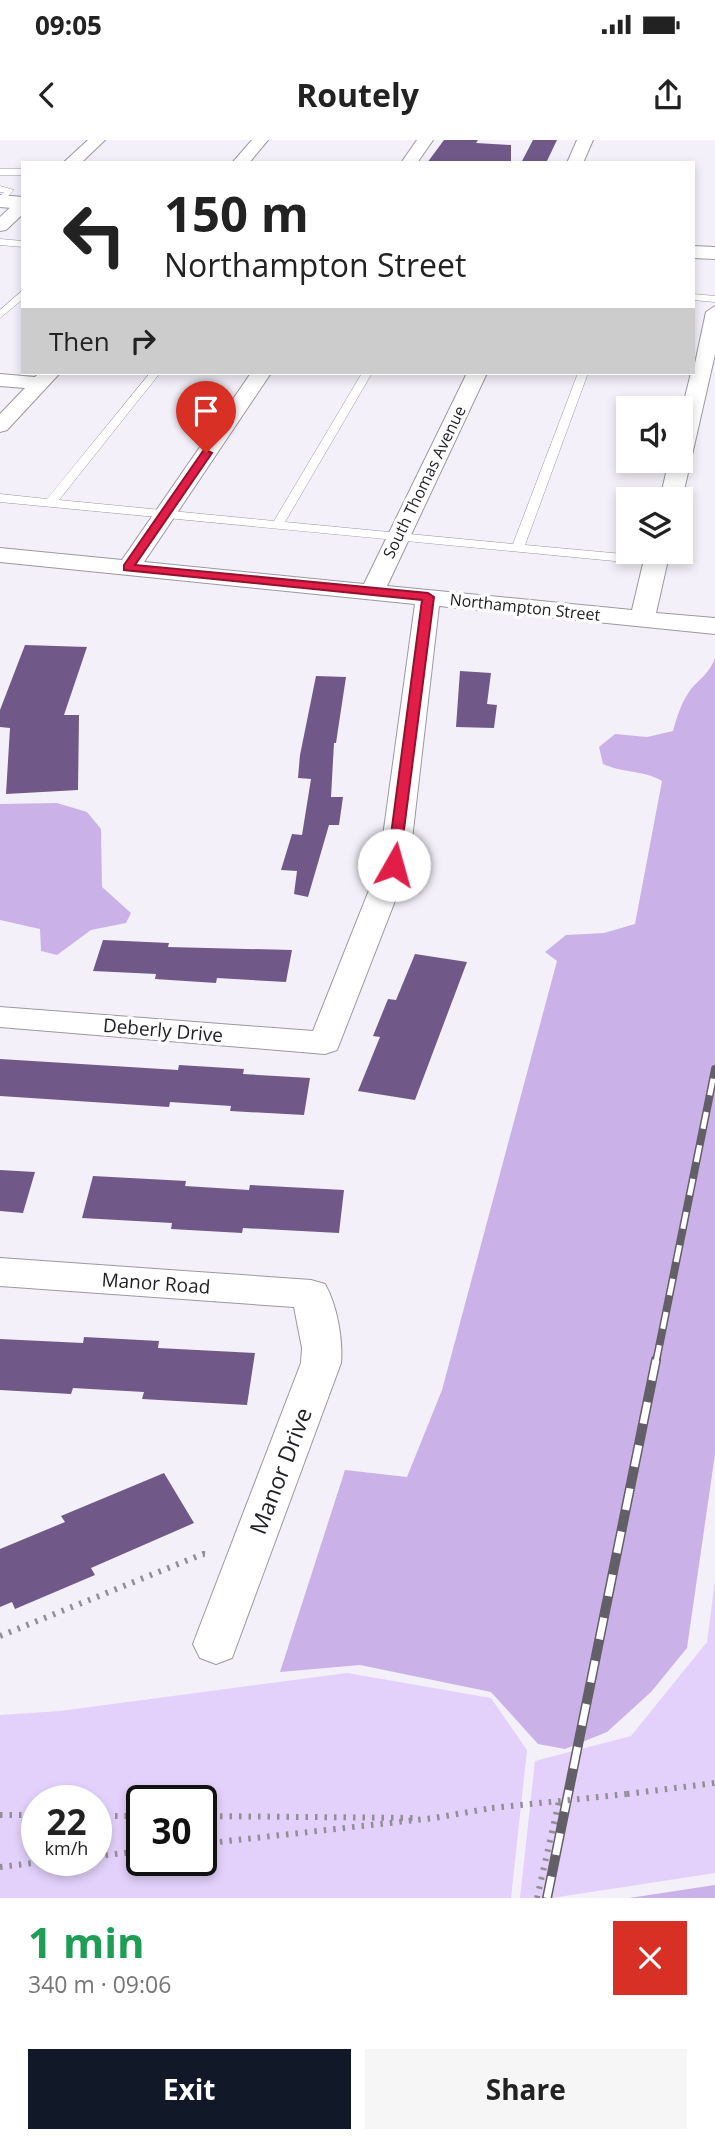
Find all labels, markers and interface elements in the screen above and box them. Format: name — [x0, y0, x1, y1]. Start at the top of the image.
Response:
text: 09:05 — [35, 7, 102, 43]
text: Routely — [296, 73, 419, 116]
icon: back — [28, 76, 66, 114]
icon: share — [649, 76, 687, 114]
text: 150 m — [164, 180, 309, 246]
icon: left — [49, 189, 140, 280]
text: Northampton Street — [164, 243, 466, 286]
icon: right — [124, 322, 162, 360]
text: Then — [49, 323, 110, 359]
pin — [176, 381, 236, 453]
icon: arrive — [187, 392, 225, 430]
map controls — [616, 396, 693, 564]
button: sound — [616, 396, 693, 473]
street label: South Thomas Avenue — [377, 402, 471, 562]
button: layers — [616, 487, 693, 564]
street label: Northampton Street — [449, 588, 602, 626]
position arrow — [357, 828, 431, 902]
street label: Deberly Drive — [102, 1012, 224, 1048]
street label: Manor Road — [101, 1266, 211, 1300]
street label: Manor Drive — [241, 1403, 319, 1539]
speed limit sign: 30 — [126, 1785, 217, 1876]
text: 22 — [46, 1798, 87, 1845]
text: km/h — [45, 1836, 88, 1860]
text: 1 min — [28, 1913, 145, 1970]
button: close — [613, 1921, 687, 1995]
text: 340 m · 09:06 — [28, 1968, 171, 2000]
button: Exit — [28, 2049, 351, 2129]
button: Share — [365, 2049, 687, 2129]

